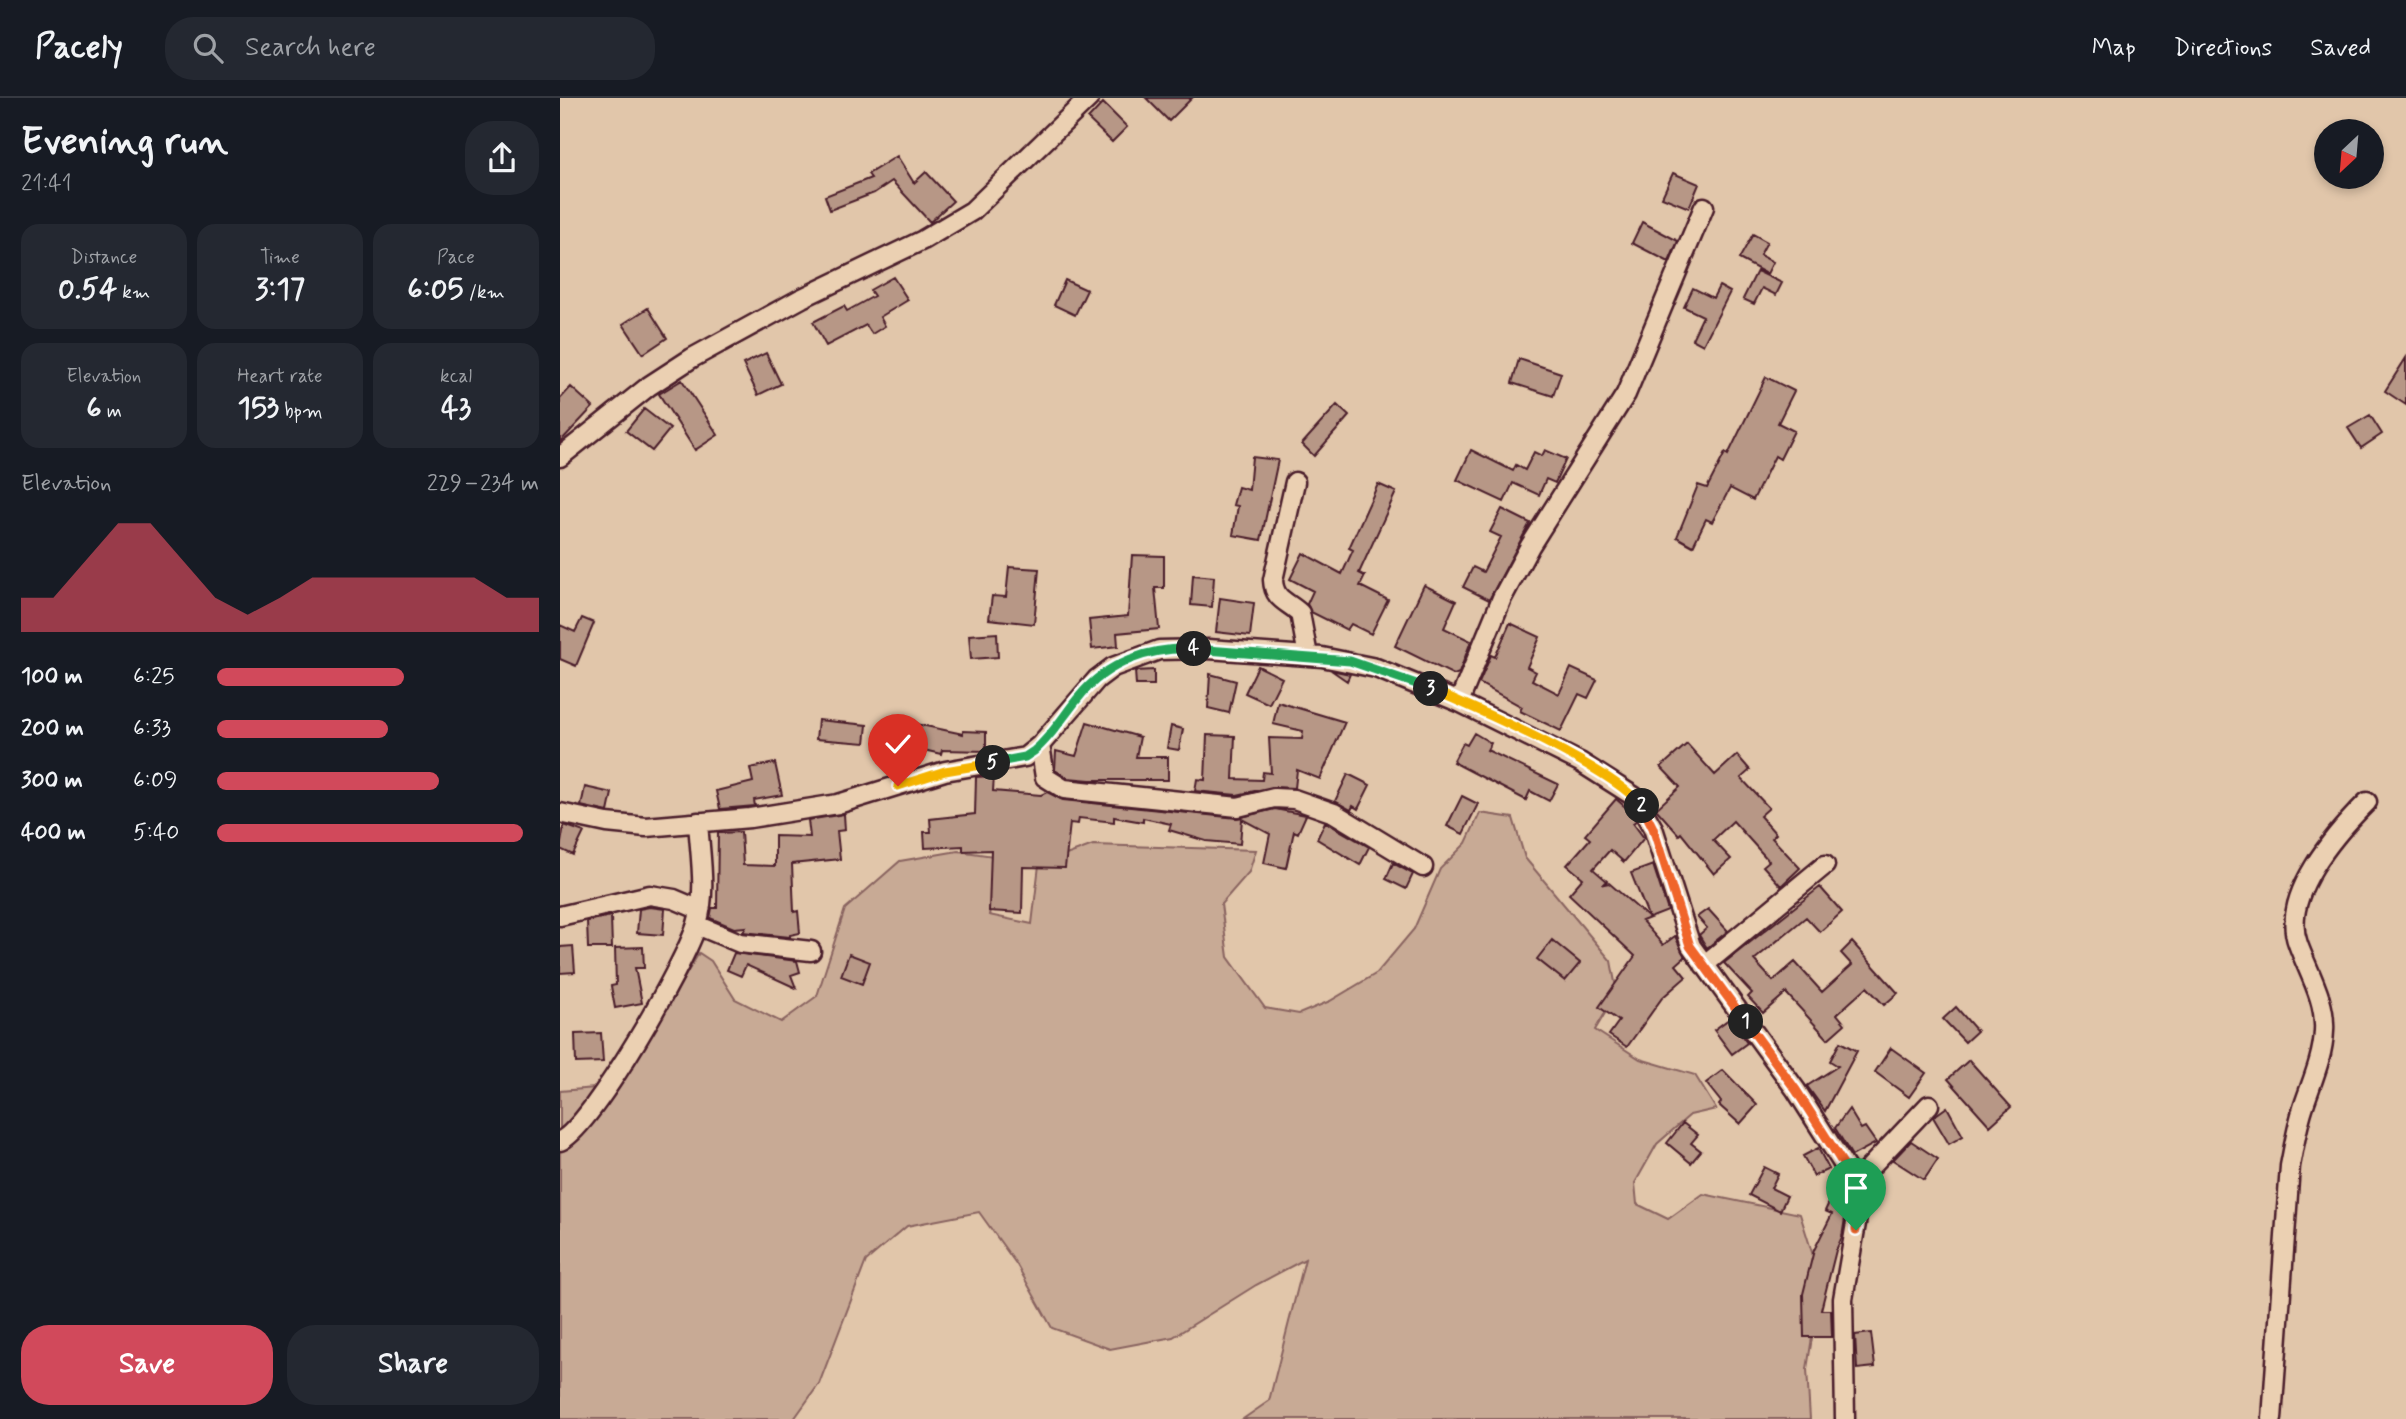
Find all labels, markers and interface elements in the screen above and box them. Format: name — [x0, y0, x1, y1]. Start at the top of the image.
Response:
search box — [165, 17, 655, 80]
text: Pacely — [35, 26, 123, 70]
icon: search — [189, 29, 227, 67]
text: Search here — [245, 31, 376, 65]
text: Map — [2092, 33, 2136, 64]
text: Directions — [2174, 33, 2272, 64]
text: Saved — [2310, 33, 2371, 64]
text: Evening run — [21, 118, 228, 167]
north arrow — [2314, 119, 2384, 189]
map controls — [2314, 119, 2384, 189]
button: share — [465, 121, 539, 195]
text: 21:41 — [21, 169, 72, 199]
text: Distance — [71, 245, 137, 270]
text: Time — [260, 245, 300, 270]
text: Pace — [437, 245, 475, 270]
text: 0.54 — [58, 270, 117, 309]
text: 3:17 — [255, 270, 305, 309]
text: 6:05 — [407, 270, 464, 309]
text: km — [117, 280, 150, 305]
text: /km — [464, 280, 505, 305]
text: Elevation — [67, 364, 141, 389]
text: Heart rate — [237, 364, 323, 389]
text: kcal — [440, 364, 472, 389]
text: 6 — [86, 389, 102, 428]
text: 153 — [237, 389, 279, 428]
text: 43 — [441, 389, 471, 428]
text: m — [102, 399, 122, 424]
text: bpm — [279, 399, 323, 424]
text: Elevation — [21, 469, 112, 499]
text: 229–234 m — [427, 469, 539, 499]
pin: 4 — [1176, 632, 1212, 666]
text: 4 — [1188, 636, 1199, 661]
text: 100 m — [21, 662, 83, 692]
text: 6:25 — [133, 662, 174, 692]
pin: 3 — [1414, 672, 1448, 706]
text: 3 — [1426, 676, 1435, 701]
text: 200 m — [21, 714, 84, 744]
text: 6:33 — [133, 714, 171, 744]
pin — [868, 714, 928, 786]
icon: check — [879, 725, 917, 763]
pin: 5 — [976, 746, 1010, 780]
text: 5 — [987, 750, 998, 775]
text: 300 m — [21, 766, 83, 796]
text: 6:09 — [133, 766, 177, 796]
pin: 2 — [1624, 788, 1660, 824]
text: 2 — [1637, 793, 1646, 818]
text: 400 m — [21, 818, 86, 848]
text: 5:40 — [133, 818, 179, 848]
pin: 1 — [1728, 1004, 1764, 1040]
text: 1 — [1741, 1009, 1750, 1034]
pin — [1826, 1158, 1886, 1230]
icon: arrive — [1837, 1169, 1875, 1207]
button: Save — [21, 1325, 273, 1405]
button: Share — [287, 1325, 539, 1405]

